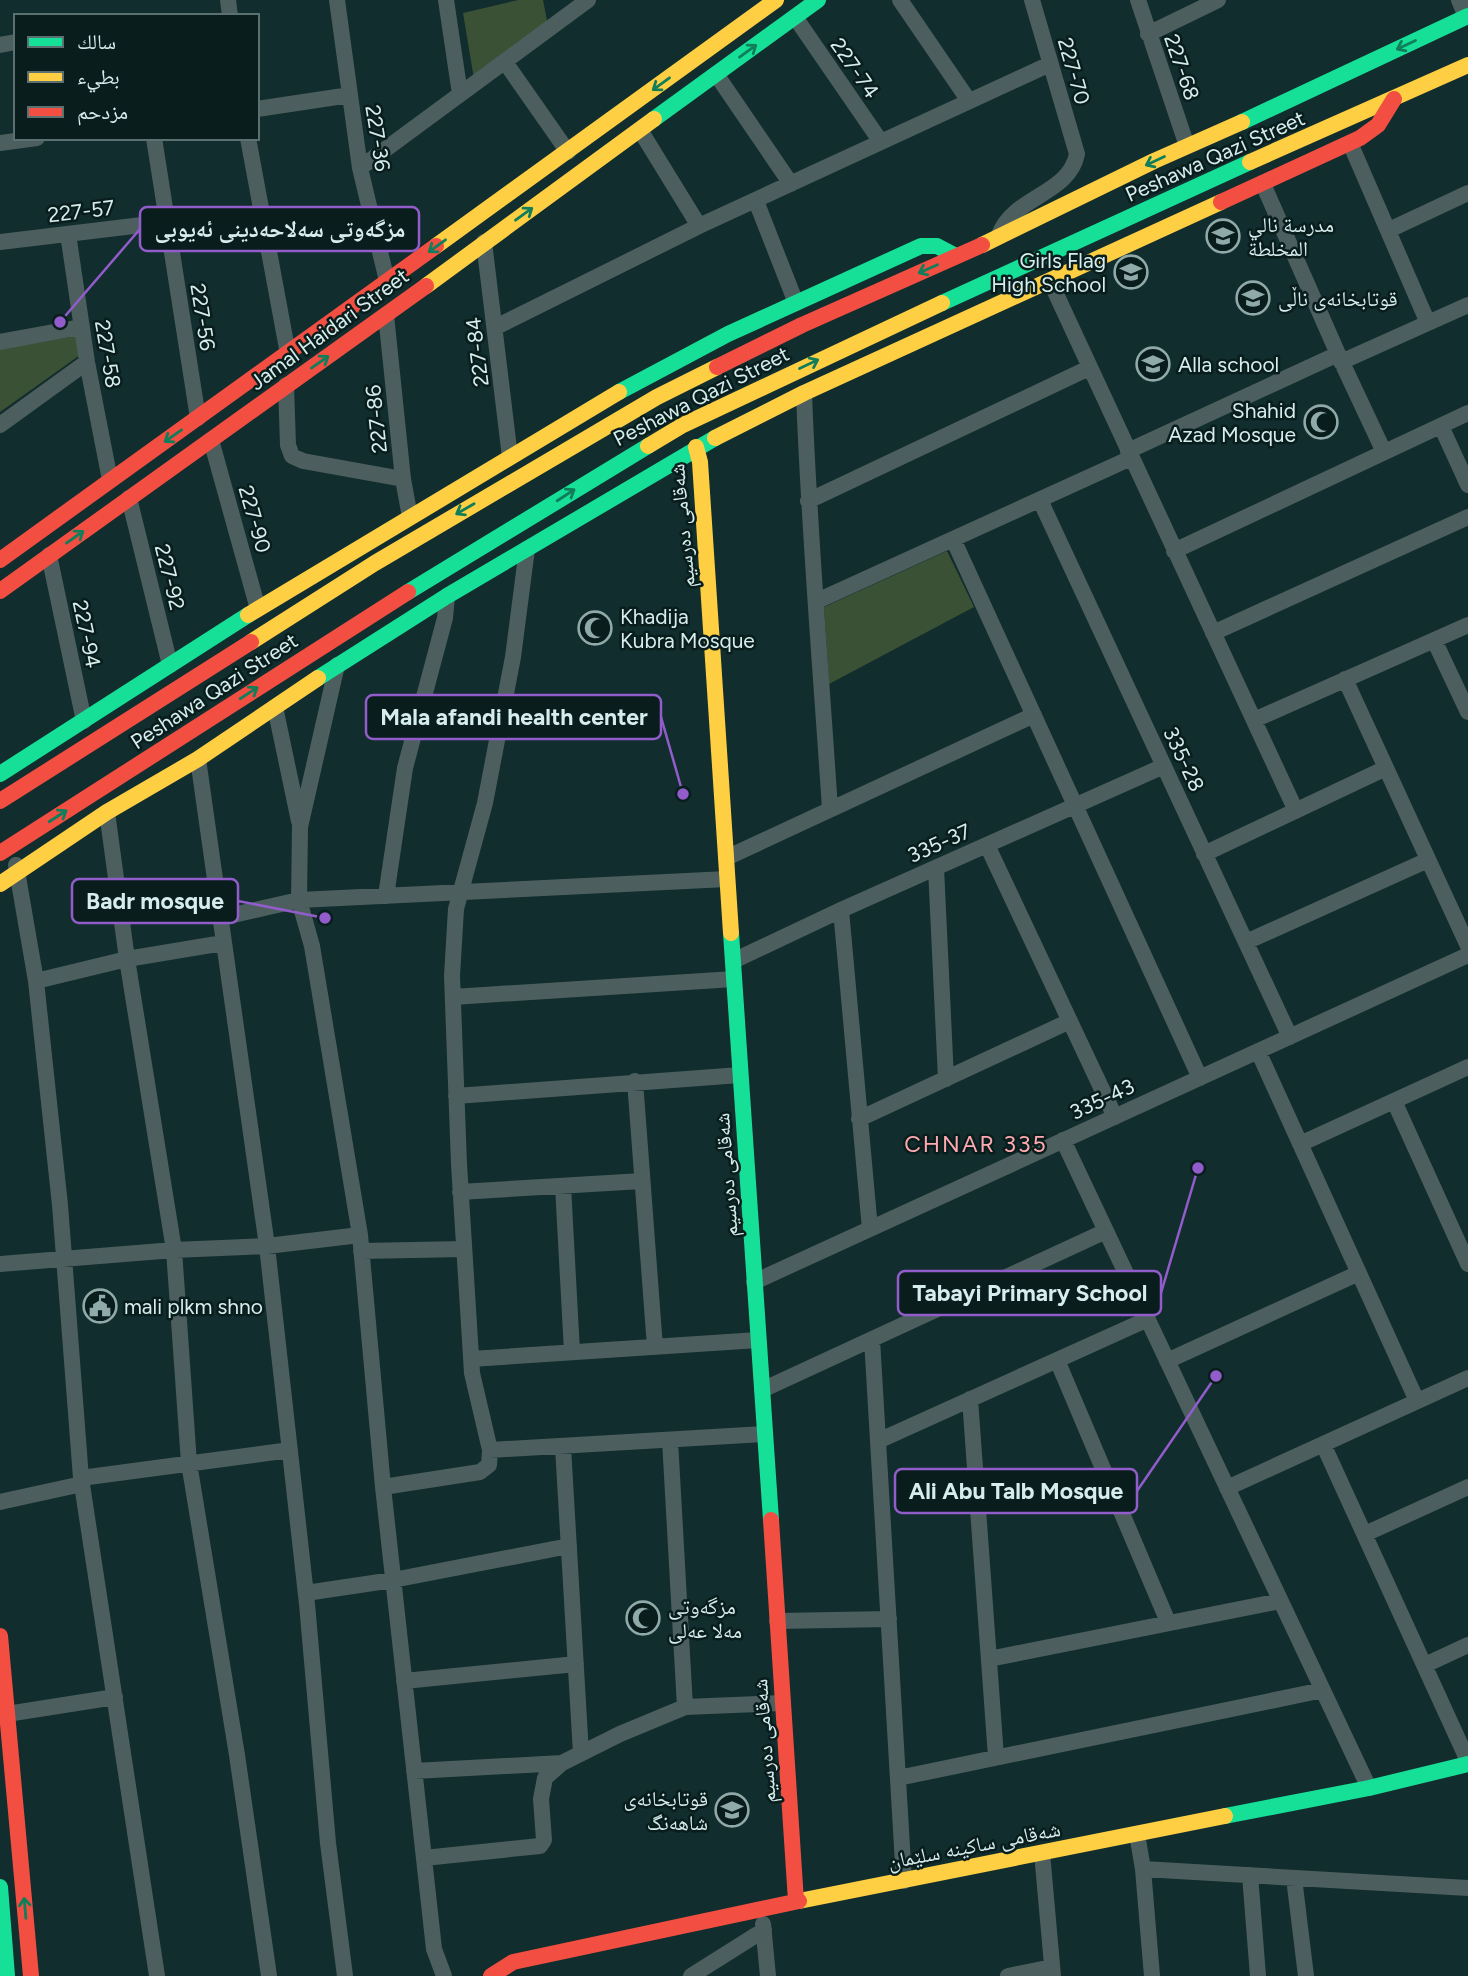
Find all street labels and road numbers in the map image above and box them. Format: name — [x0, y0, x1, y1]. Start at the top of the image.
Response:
street label: 227-68 — [1159, 31, 1205, 103]
street label: 227-74 — [825, 33, 885, 103]
street label: 227-70 — [1053, 35, 1095, 107]
street label: 227-36 — [360, 103, 396, 173]
street label: Peshawa Qazi Street — [1121, 105, 1309, 207]
street label: 227-57 — [46, 195, 116, 227]
street label: Jamal Haidari Street — [245, 263, 413, 395]
street label: 227-56 — [185, 282, 221, 352]
street label: 227-84 — [460, 316, 494, 388]
street label: 227-58 — [90, 318, 126, 390]
street label: Peshawa Qazi Street — [609, 341, 793, 451]
street label: 227-86 — [360, 384, 392, 454]
street label: شەقامی دەرسیم — [664, 463, 702, 589]
street label: 227-90 — [233, 482, 277, 556]
street label: 227-92 — [150, 541, 190, 613]
street label: 227-94 — [68, 598, 106, 670]
street label: Peshawa Qazi Street — [126, 628, 302, 754]
street label: 335-28 — [1158, 723, 1210, 795]
street label: 335-37 — [904, 818, 974, 868]
street label: 335-43 — [1066, 1073, 1138, 1125]
street label: شەقامی دەرسیم — [709, 1112, 745, 1238]
street label: شەقامی دەرسیم — [747, 1678, 783, 1804]
street label: شەقامی ساکینە سلێمان — [885, 1816, 1063, 1875]

